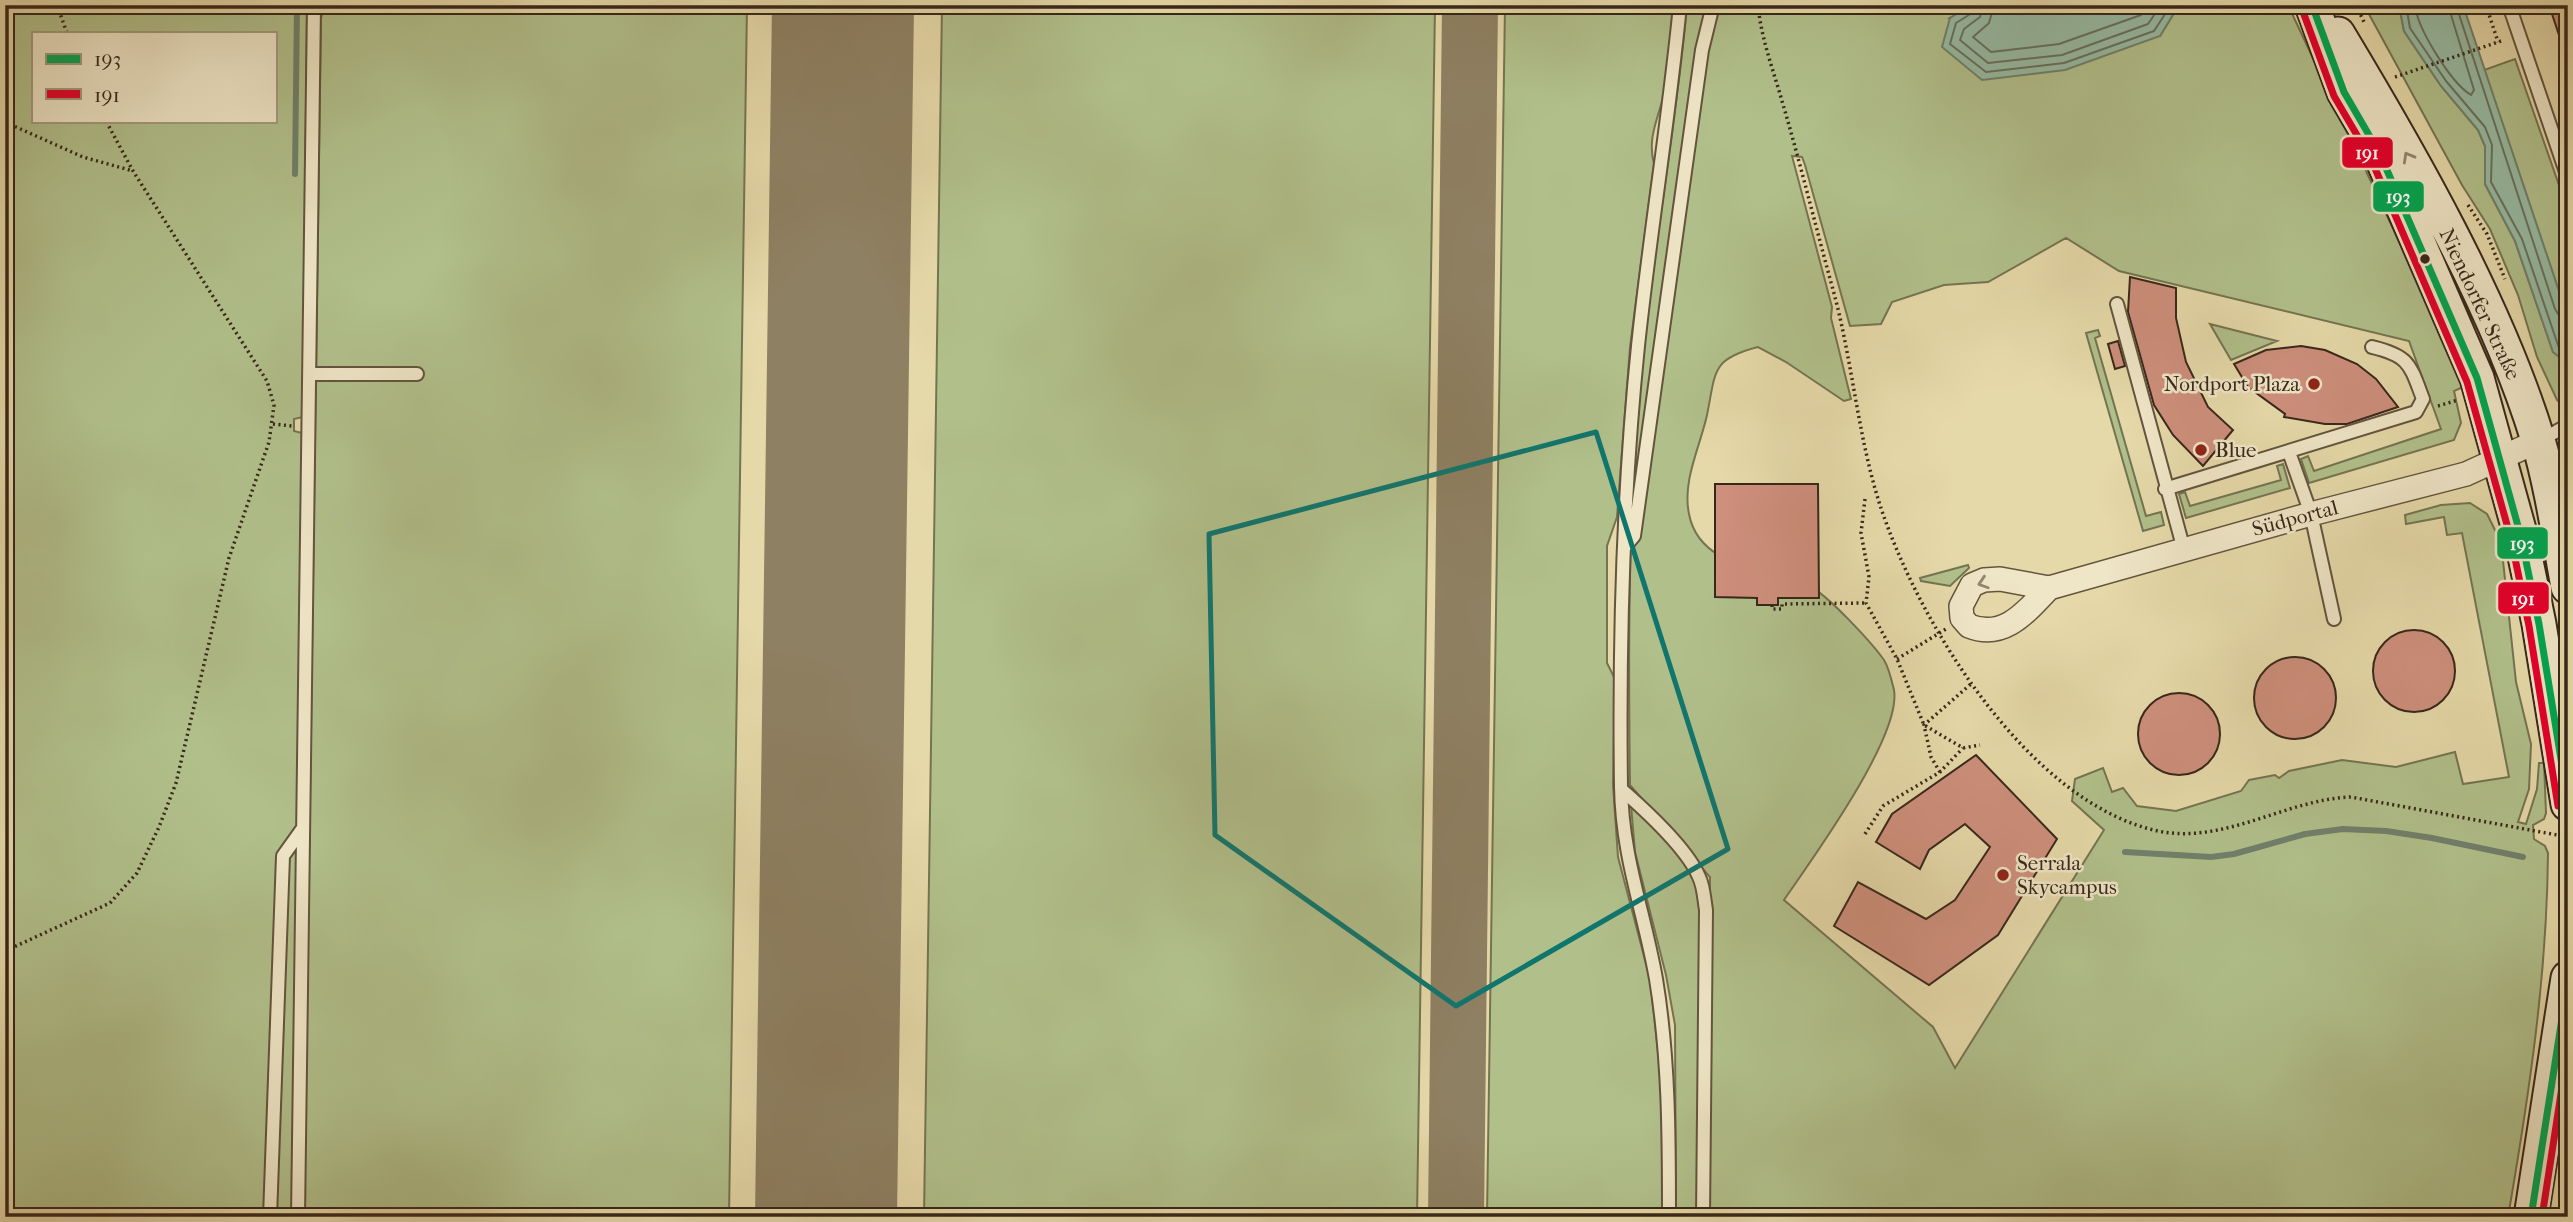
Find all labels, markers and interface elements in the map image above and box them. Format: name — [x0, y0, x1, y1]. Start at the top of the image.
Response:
legend — [32, 32, 276, 122]
text: 193 — [94, 47, 121, 71]
text: 191 — [94, 83, 120, 107]
line badge: 191 — [2341, 136, 2394, 169]
text: 191 — [2355, 142, 2379, 164]
one-way arrow — [2403, 152, 2416, 164]
line badge: 193 — [2372, 180, 2425, 213]
text: 193 — [2386, 186, 2410, 208]
street label: Niendorfer Straße — [2434, 224, 2526, 384]
unlabelled marker — [2418, 252, 2432, 266]
place label: Nordport Plaza — [2164, 372, 2300, 396]
marker: Nordport Plaza — [2306, 376, 2322, 392]
place label: Blue — [2215, 438, 2257, 462]
marker: Blue — [2193, 442, 2209, 458]
street label: Südportal — [2249, 495, 2341, 541]
line badge: 193 — [2496, 526, 2549, 560]
text: 193 — [2510, 533, 2534, 555]
one-way arrow — [1977, 575, 1989, 589]
line badge: 191 — [2497, 581, 2550, 615]
text: 191 — [2511, 588, 2535, 610]
place label: Serrala Skycampus — [2017, 851, 2117, 899]
marker: Serrala Skycampus — [1995, 867, 2011, 883]

